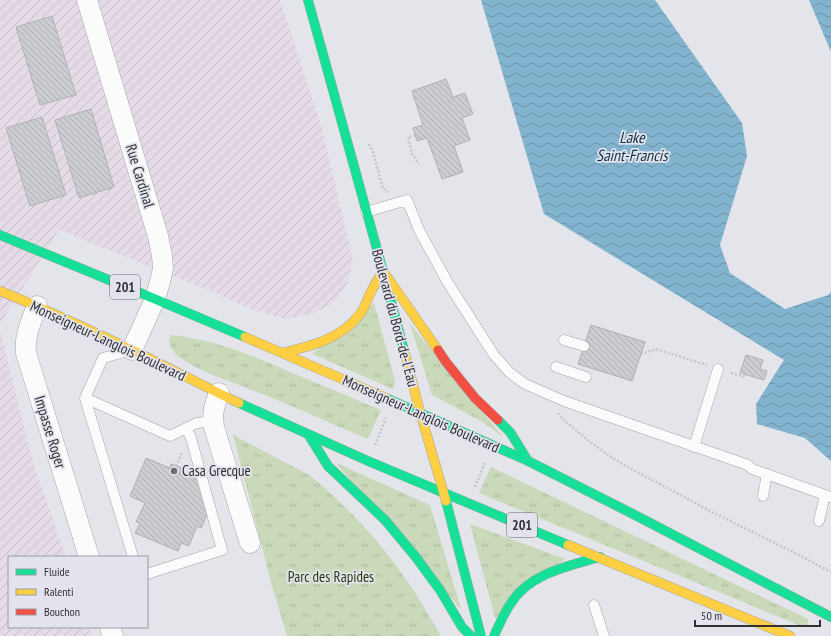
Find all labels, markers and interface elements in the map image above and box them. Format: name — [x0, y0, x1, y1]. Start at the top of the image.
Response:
water label: Lake Saint-Francis — [596, 127, 669, 165]
street label: Rue Cardinal — [122, 142, 159, 211]
street label: Boulevard du Bord-de-l'Eau — [368, 247, 423, 389]
road number: 201 — [110, 275, 140, 299]
street label: Monseigneur-Langlois Boulevard — [27, 296, 189, 385]
street label: Monseigneur-Langlois Boulevard — [340, 370, 503, 457]
street label: Impasse Roger — [30, 393, 71, 471]
place label: Casa Grecque — [182, 461, 251, 480]
marker: Casa Grecque — [169, 466, 179, 476]
road number: 201 — [507, 513, 537, 537]
legend — [8, 556, 148, 628]
text: Fluide — [44, 564, 70, 579]
park label: Parc des Rapides — [288, 567, 374, 586]
text: Ralenti — [44, 584, 73, 599]
scale bar — [695, 602, 820, 628]
text: Bouchon — [44, 604, 80, 619]
text: 50 m — [701, 608, 722, 623]

